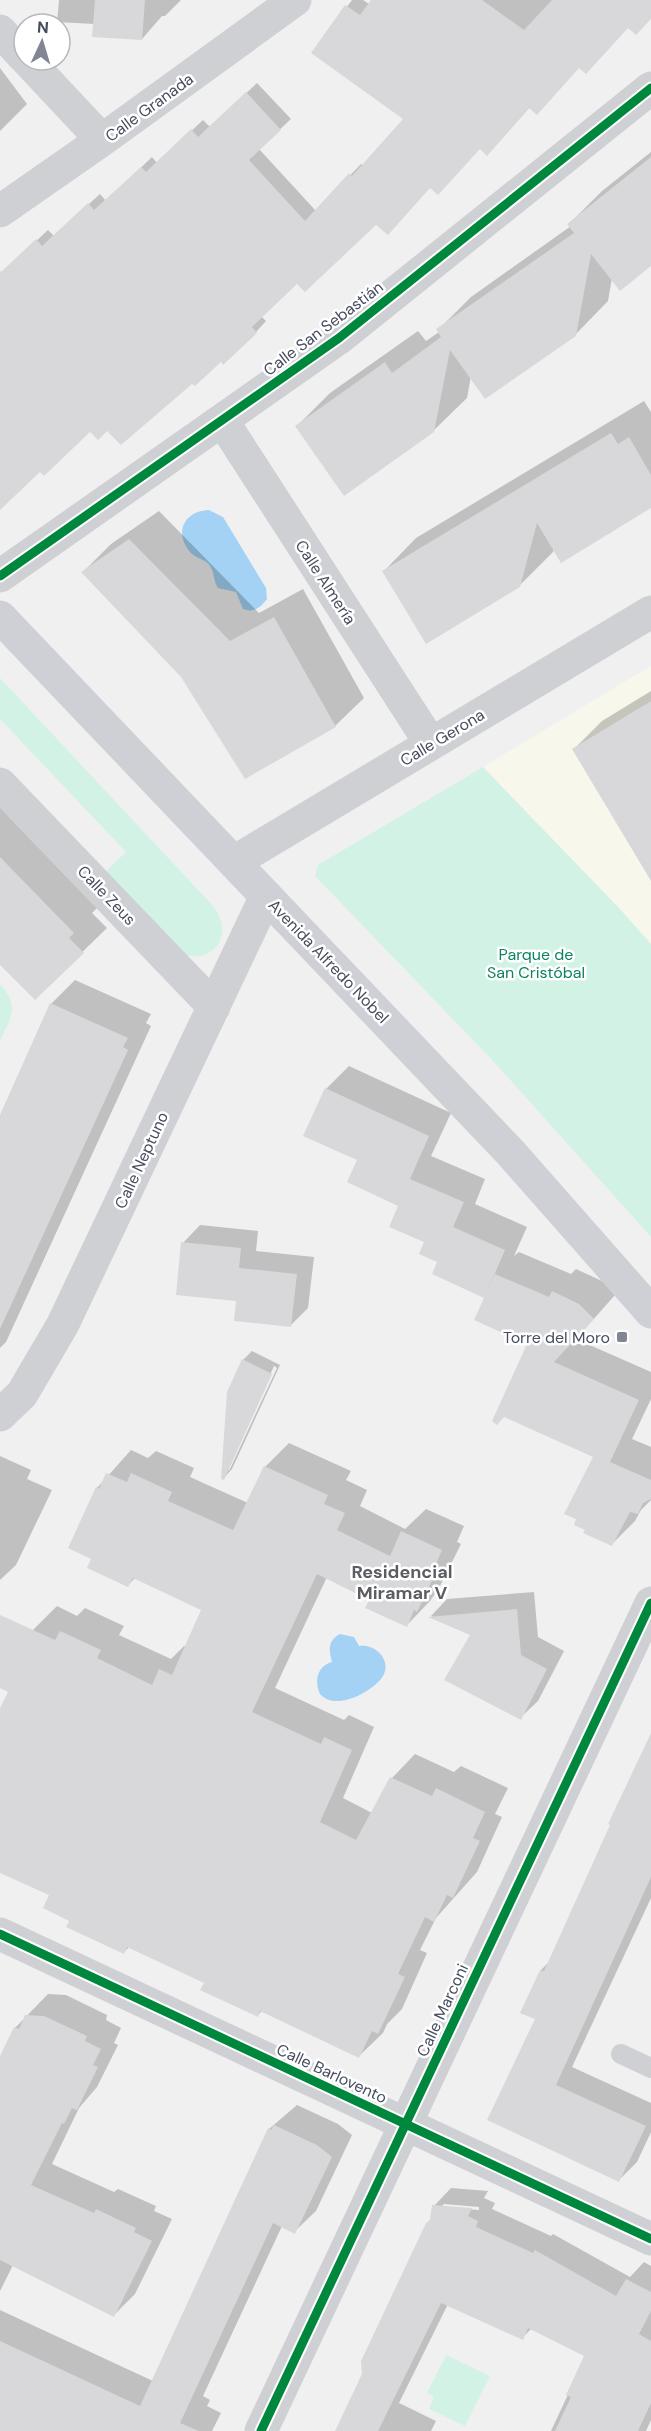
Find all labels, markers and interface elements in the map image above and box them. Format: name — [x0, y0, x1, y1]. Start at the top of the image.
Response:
north arrow — [12, 12, 72, 72]
text: N — [36, 17, 50, 38]
street label: Calle Granada — [101, 68, 198, 146]
street label: Calle San Sebastián — [259, 276, 387, 380]
street label: Calle Almería — [291, 536, 361, 628]
street label: Calle Gerona — [396, 704, 488, 771]
street label: Calle Zeus — [73, 861, 140, 930]
street label: Avenida Alfredo Nobel — [264, 895, 393, 1028]
park label: Parque de San Cristóbal — [487, 944, 585, 983]
street label: Calle Neptuno — [110, 1108, 173, 1212]
place label: Torre del Moro — [503, 1327, 610, 1348]
marker: Torre del Moro — [615, 1330, 629, 1344]
district label: Residencial Miramar V — [351, 1560, 453, 1605]
street label: Calle Marconi — [412, 1960, 473, 2060]
street label: Calle Barlovento — [273, 2039, 390, 2108]

